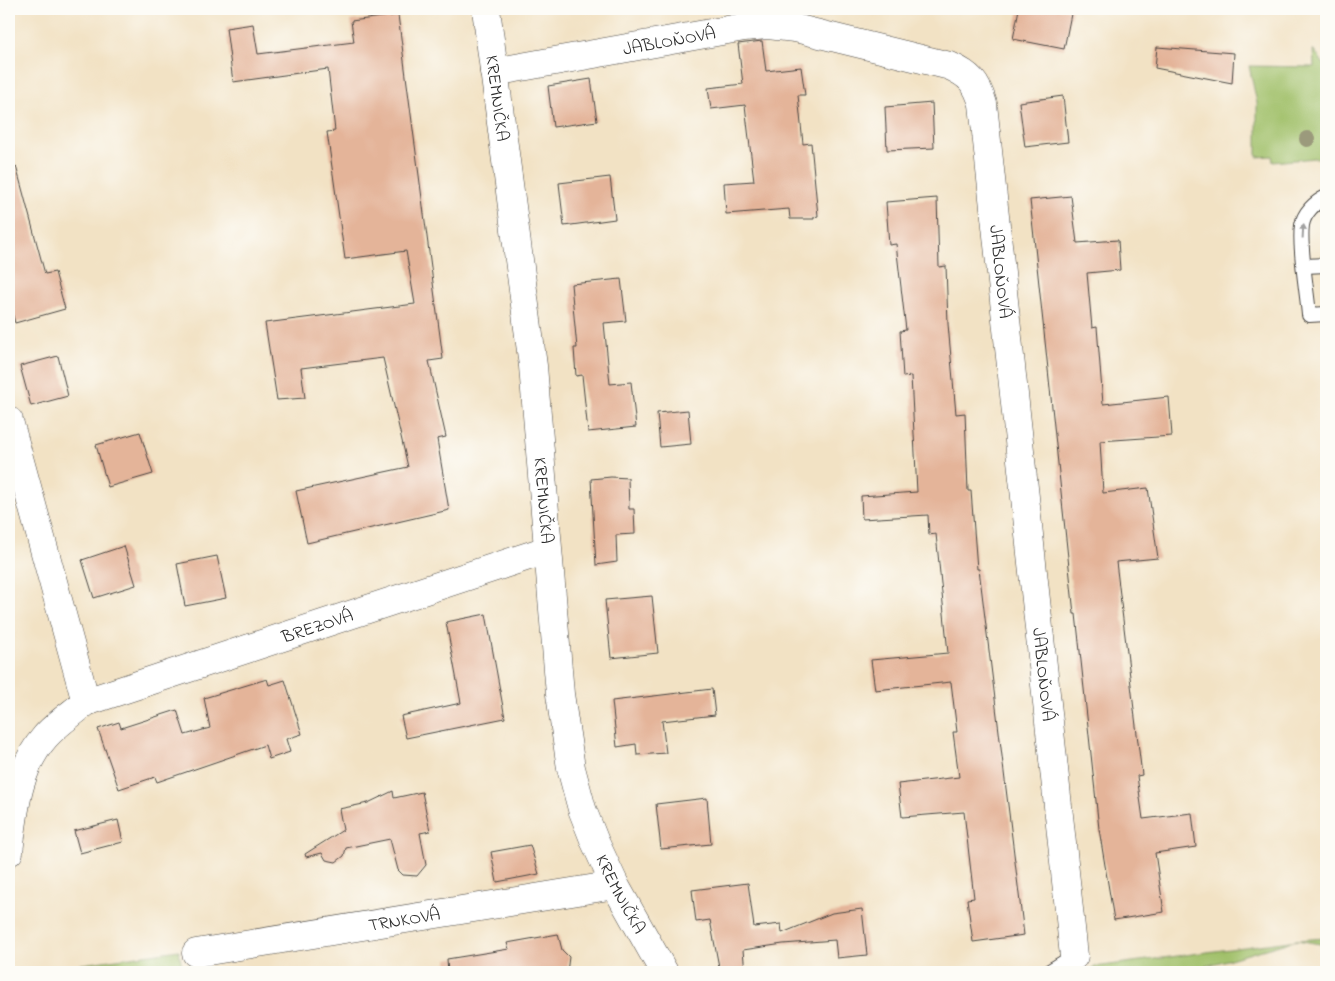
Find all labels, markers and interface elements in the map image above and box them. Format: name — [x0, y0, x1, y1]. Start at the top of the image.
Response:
street label: JABLOŇOVÁ — [621, 21, 718, 64]
street label: KREMNIČKA — [477, 54, 514, 143]
one-way arrow — [1299, 223, 1307, 239]
street label: JABLOŇOVÁ — [981, 224, 1017, 320]
street label: KREMNIČKA — [526, 456, 559, 545]
street label: BREZOVÁ — [278, 604, 357, 652]
street label: JABLOŇOVÁ — [1024, 626, 1060, 723]
street label: KREMNIČKA — [588, 851, 651, 939]
street label: TRNKOVÁ — [367, 903, 442, 940]

